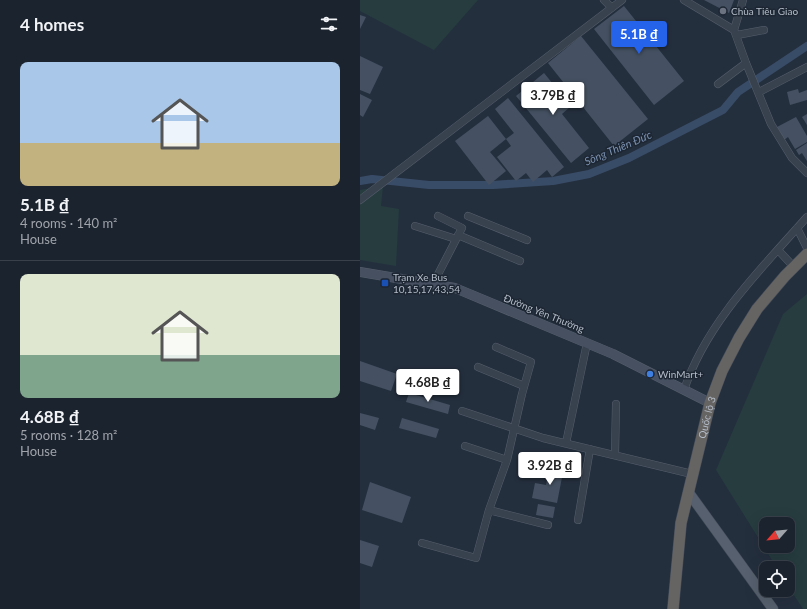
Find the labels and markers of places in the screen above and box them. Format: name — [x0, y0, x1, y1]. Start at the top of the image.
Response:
place label: Chùa Tiêu Giao — [731, 5, 798, 17]
marker: Chùa Tiêu Giao — [718, 6, 728, 16]
pin: 5.1B ₫ — [606, 21, 672, 55]
pin: 3.79B ₫ — [516, 82, 590, 116]
place label: Trạm Xe Bus 10,15,17,43,54 — [393, 271, 460, 295]
marker: Trạm Xe Bus 10,15,17,43,54 — [380, 278, 390, 288]
place label: WinMart+ — [658, 368, 704, 380]
pin: 4.68B ₫ — [391, 369, 465, 403]
marker: WinMart+ — [645, 369, 655, 379]
pin: 3.92B ₫ — [513, 452, 587, 486]

